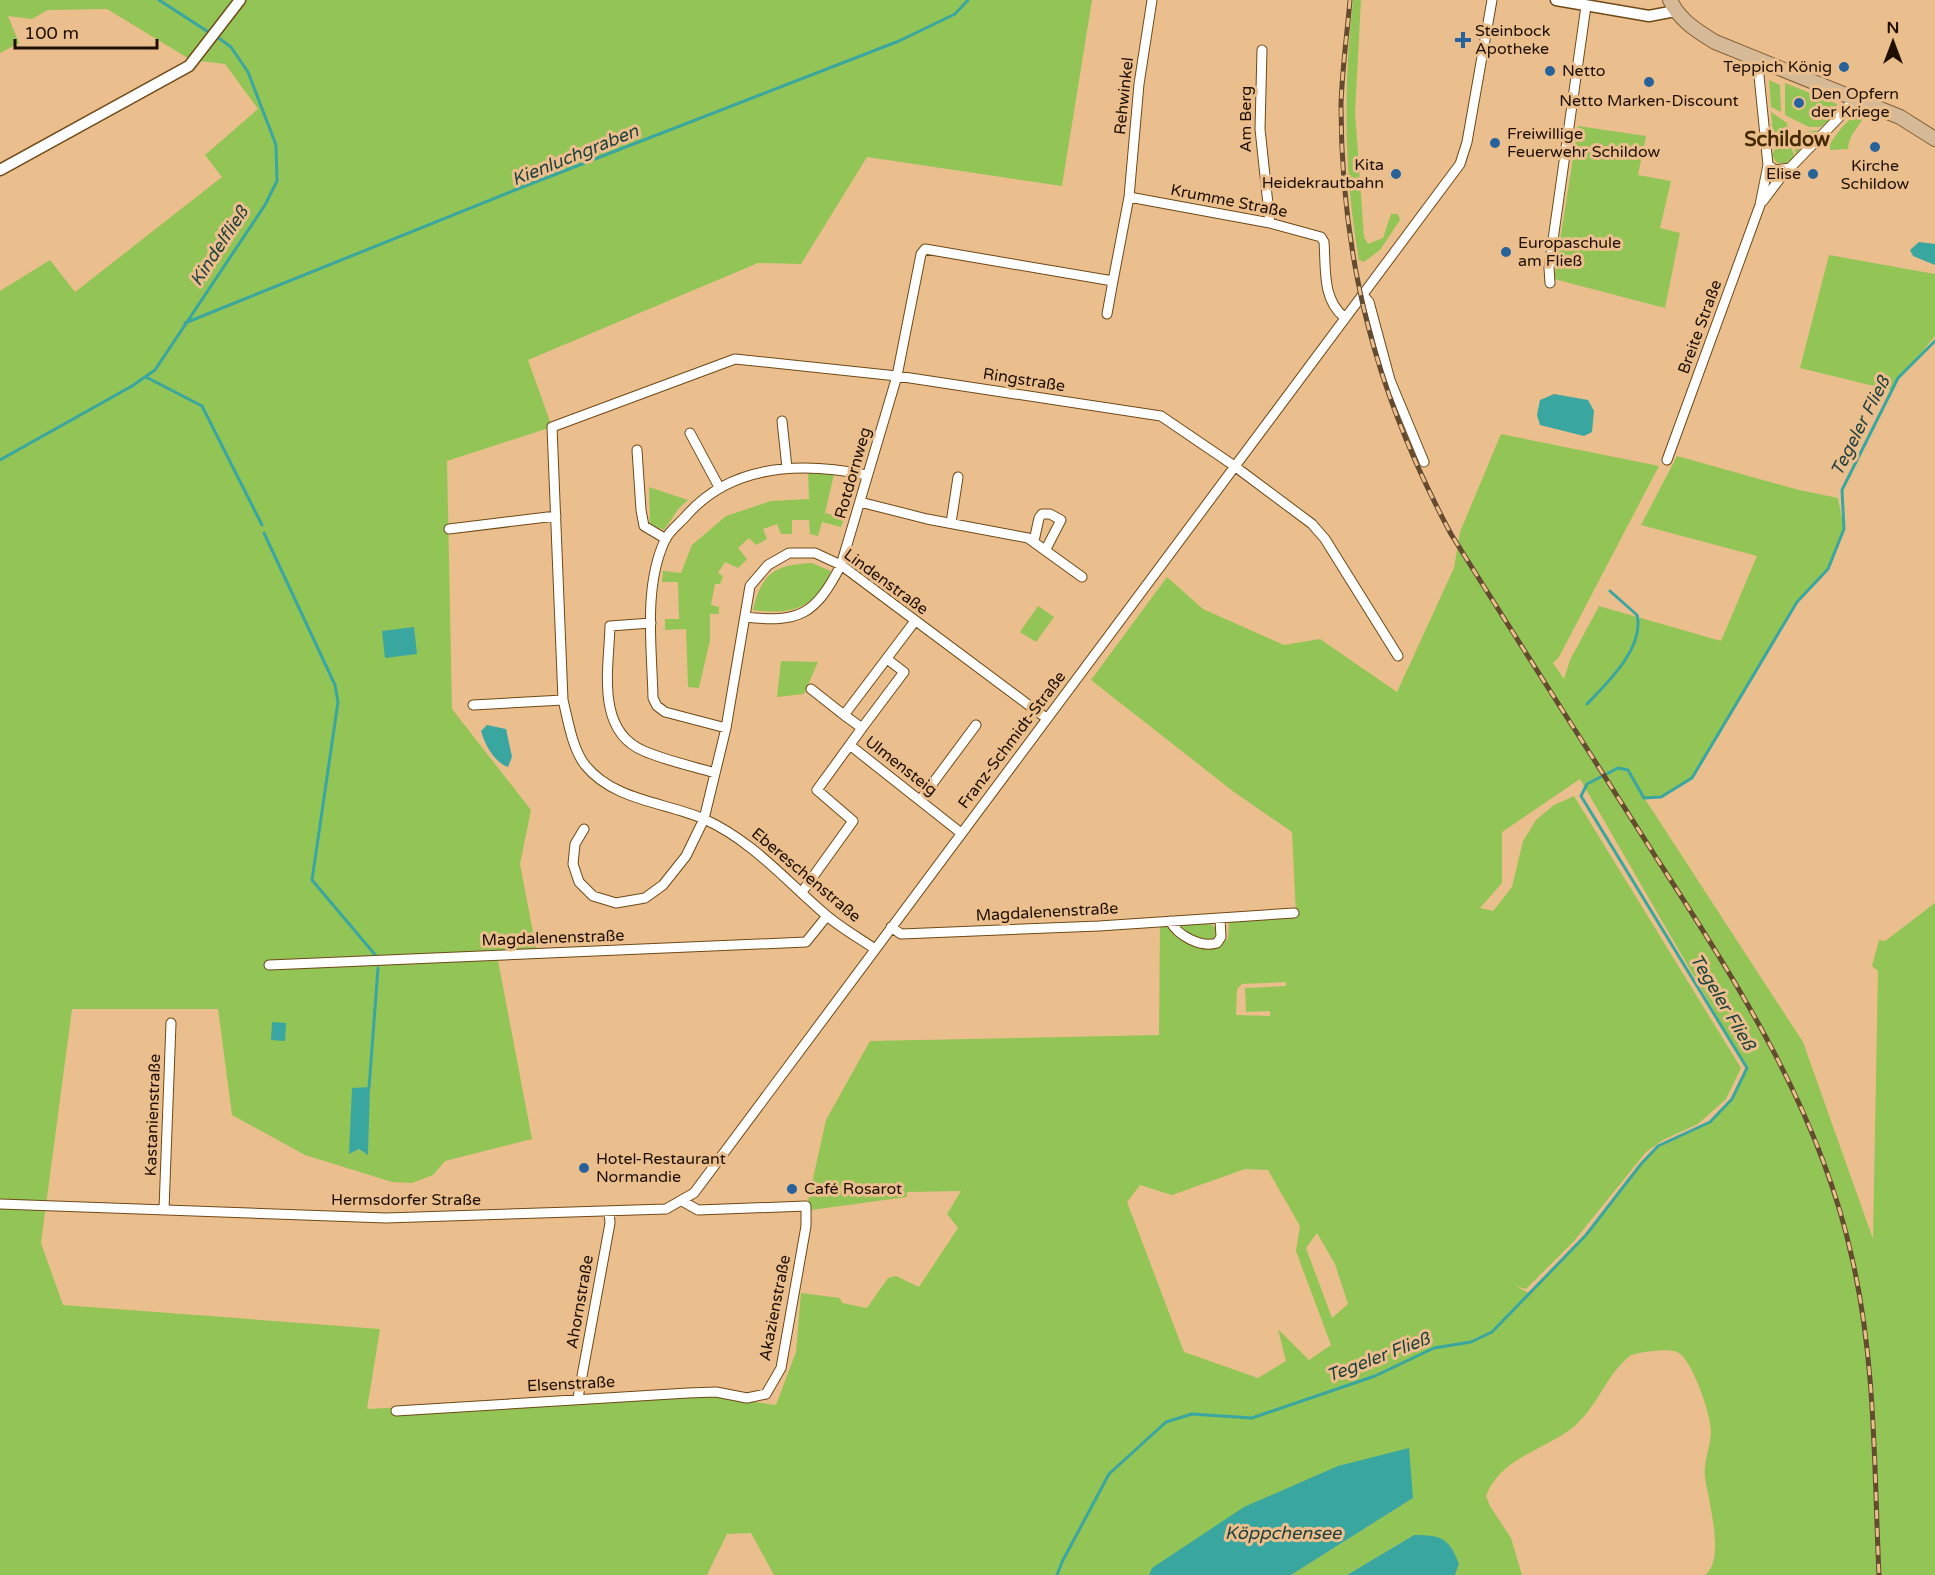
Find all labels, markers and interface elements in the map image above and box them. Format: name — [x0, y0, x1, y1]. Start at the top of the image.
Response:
scale bar — [15, 12, 158, 50]
north arrow — [1863, 12, 1923, 72]
text: N — [1887, 18, 1899, 38]
place label: Steinbock Apotheke — [1475, 21, 1551, 59]
text: 100 m — [24, 22, 79, 44]
marker: Steinbock Apotheke — [1456, 33, 1470, 47]
street label: Rehwinkel — [1110, 56, 1138, 136]
place label: Teppich König — [1723, 57, 1832, 77]
marker: Teppich König — [1837, 60, 1851, 74]
place label: Netto — [1562, 61, 1606, 81]
marker: Netto — [1543, 64, 1557, 78]
marker: Netto Marken-Discount — [1642, 75, 1656, 89]
place label: Den Opfern der Kriege — [1811, 84, 1899, 122]
street label: Am Berg — [1236, 86, 1256, 152]
place label: Netto Marken-Discount — [1559, 91, 1739, 111]
marker: Den Opfern der Kriege — [1792, 96, 1806, 110]
water label: Kienluchgraben — [508, 119, 642, 190]
place label: Freiwillige Feuerwehr Schildow — [1507, 124, 1661, 162]
district label: Schildow — [1744, 128, 1830, 152]
marker: Freiwillige Feuerwehr Schildow — [1488, 136, 1502, 150]
marker: Kirche Schildow — [1868, 140, 1882, 154]
place label: Kita Heidekrautbahn — [1262, 155, 1384, 193]
place label: Kirche Schildow — [1841, 156, 1910, 194]
place label: Elise — [1766, 164, 1801, 184]
marker: Kita Heidekrautbahn — [1389, 167, 1403, 181]
marker: Elise — [1806, 167, 1820, 181]
street label: Krumme Straße — [1169, 180, 1289, 222]
water label: Kindelfließ — [185, 201, 253, 290]
place label: Europaschule am Fließ — [1518, 233, 1621, 271]
marker: Europaschule am Fließ — [1499, 245, 1513, 259]
street label: Breite Straße — [1674, 277, 1726, 377]
street label: Ringstraße — [982, 364, 1066, 396]
water label: Tegeler Fließ — [1826, 372, 1895, 479]
street label: Rotdornweg — [830, 425, 876, 521]
street label: Lindenstraße — [840, 545, 932, 619]
street label: Franz-Schmidt-Straße — [954, 667, 1070, 813]
street label: Ulmensteig — [861, 732, 941, 800]
street label: Ebereschenstraße — [747, 823, 865, 927]
street label: Magdalenenstraße — [975, 898, 1119, 926]
street label: Magdalenenstraße — [481, 926, 625, 950]
water label: Tegeler Fließ — [1686, 950, 1761, 1055]
street label: Kastanienstraße — [141, 1053, 165, 1177]
place label: Hotel-Restaurant Normandie — [596, 1149, 726, 1187]
marker: Hotel-Restaurant Normandie — [577, 1161, 591, 1175]
place label: Café Rosarot — [804, 1179, 902, 1199]
marker: Café Rosarot — [785, 1182, 799, 1196]
street label: Hermsdorfer Straße — [331, 1190, 481, 1210]
street label: Akazienstraße — [755, 1253, 795, 1363]
street label: Ahornstraße — [562, 1254, 598, 1350]
water label: Tegeler Fließ — [1323, 1327, 1434, 1387]
street label: Elsenstraße — [526, 1372, 616, 1396]
water label: Köppchensee — [1225, 1522, 1342, 1544]

